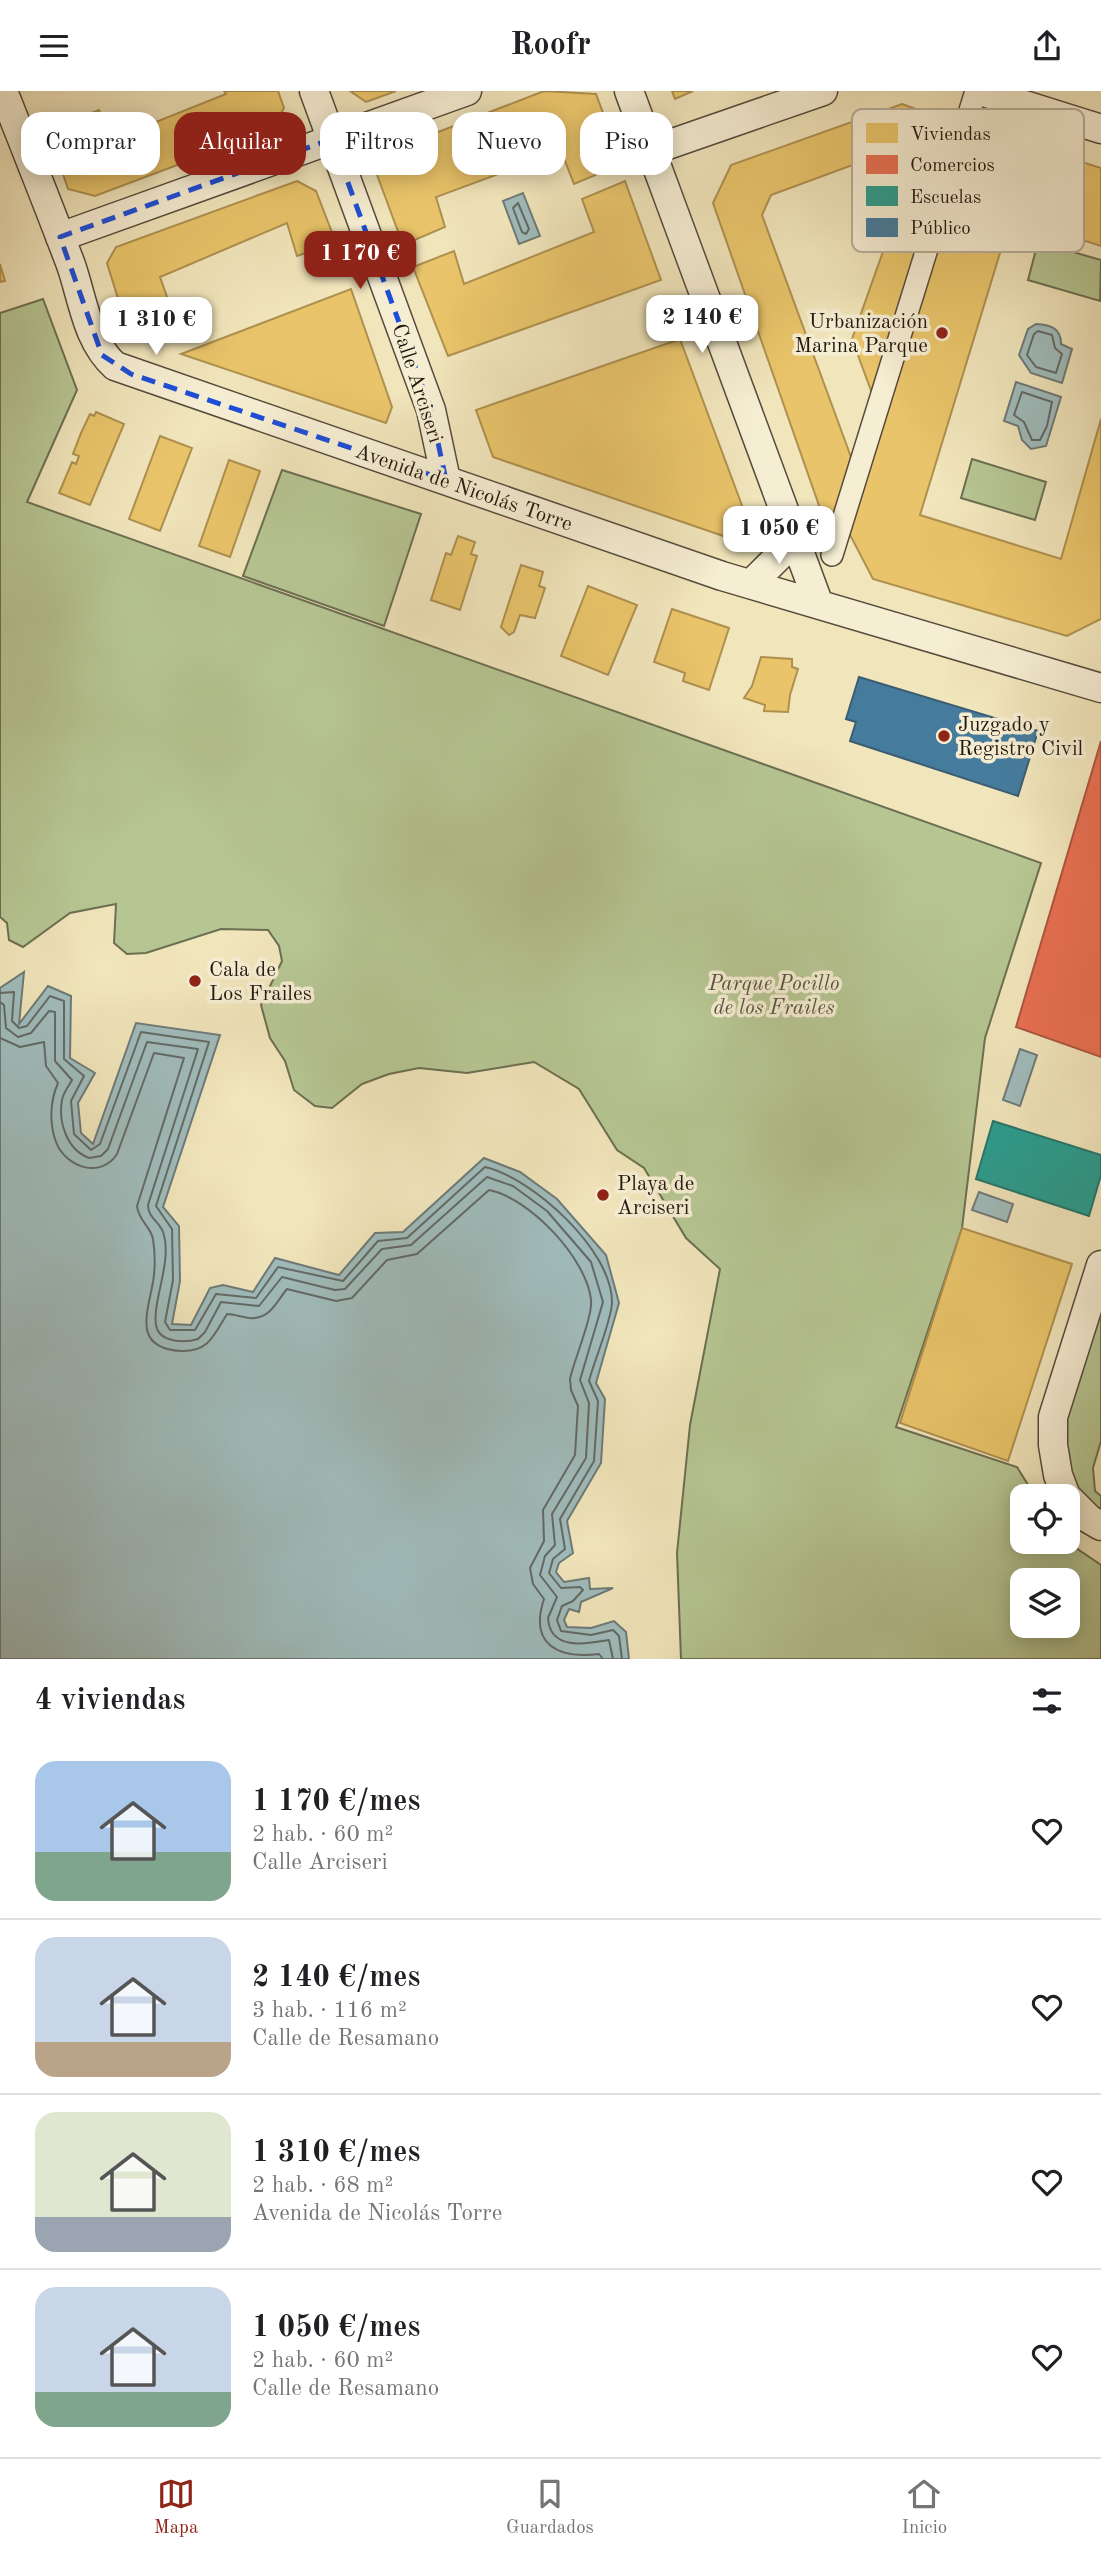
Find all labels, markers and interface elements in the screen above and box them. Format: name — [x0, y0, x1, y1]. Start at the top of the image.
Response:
icon: menu — [35, 27, 73, 65]
icon: share — [1028, 27, 1066, 65]
text: Roofr — [510, 30, 591, 62]
legend — [852, 109, 1084, 252]
chip: Comprar — [21, 112, 160, 175]
chip: Alquilar — [174, 112, 306, 175]
chip: Filtros — [320, 112, 438, 175]
chip: Nuevo — [452, 112, 566, 175]
chip: Piso — [580, 112, 673, 175]
text: Viviendas — [910, 126, 991, 145]
text: Comercios — [910, 157, 995, 176]
text: Escuelas — [910, 189, 981, 208]
text: Público — [910, 220, 971, 239]
pin: 1 170 € — [295, 231, 425, 291]
text: 1 170 € — [320, 242, 400, 265]
pin: 2 140 € — [637, 295, 767, 355]
pin: 1 310 € — [91, 297, 221, 357]
text: 2 140 € — [662, 306, 742, 329]
text: 1 310 € — [116, 308, 196, 331]
place label: Urbanización Marina Parque — [794, 312, 928, 357]
street label: Calle Arciseri — [387, 321, 446, 446]
marker: Urbanización Marina Parque — [934, 325, 950, 341]
street label: Avenida de Nicolás Torre — [352, 441, 575, 536]
pin: 1 050 € — [714, 507, 844, 566]
text: 1 050 € — [739, 517, 819, 540]
place label: Juzgado y Registro Civil — [958, 715, 1084, 760]
marker: Juzgado y Registro Civil — [936, 728, 952, 744]
place label: Cala de Los Frailes — [209, 960, 312, 1005]
marker: Cala de Los Frailes — [187, 973, 203, 989]
park label: Parque Pocillo de los Frailes — [708, 974, 839, 1019]
place label: Playa de Arciseri — [617, 1174, 694, 1219]
marker: Playa de Arciseri — [595, 1187, 611, 1203]
map controls — [1010, 1484, 1080, 1638]
button: locate — [1010, 1484, 1080, 1554]
button: layers — [1010, 1568, 1080, 1638]
icon: filters — [1028, 1682, 1066, 1720]
text: 4 viviendas — [35, 1686, 185, 1716]
text: 1 170 €/mes — [252, 1787, 420, 1817]
icon: home — [91, 1789, 175, 1873]
icon: heart — [1028, 1812, 1066, 1850]
text: 2 hab. · 60 m² — [252, 1823, 393, 1846]
text: Calle Arciseri — [252, 1851, 388, 1874]
text: 2 140 €/mes — [252, 1963, 420, 1993]
icon: home — [91, 1965, 175, 2049]
icon: heart — [1028, 1988, 1066, 2026]
text: 3 hab. · 116 m² — [252, 1999, 407, 2022]
text: Calle de Resamano — [252, 2027, 439, 2050]
text: 1 310 €/mes — [252, 2138, 420, 2168]
icon: home — [91, 2140, 175, 2224]
icon: heart — [1028, 2163, 1066, 2201]
text: 2 hab. · 68 m² — [252, 2174, 393, 2197]
text: Avenida de Nicolás Torre — [252, 2202, 502, 2225]
text: 1 050 €/mes — [252, 2313, 420, 2343]
icon: home — [91, 2315, 175, 2399]
icon: heart — [1028, 2338, 1066, 2376]
text: 2 hab. · 60 m² — [252, 2349, 393, 2372]
text: Calle de Resamano — [252, 2377, 439, 2400]
tab: Mapa — [154, 2475, 198, 2540]
tab: Guardados — [506, 2475, 594, 2540]
tab: Inicio — [901, 2475, 947, 2540]

